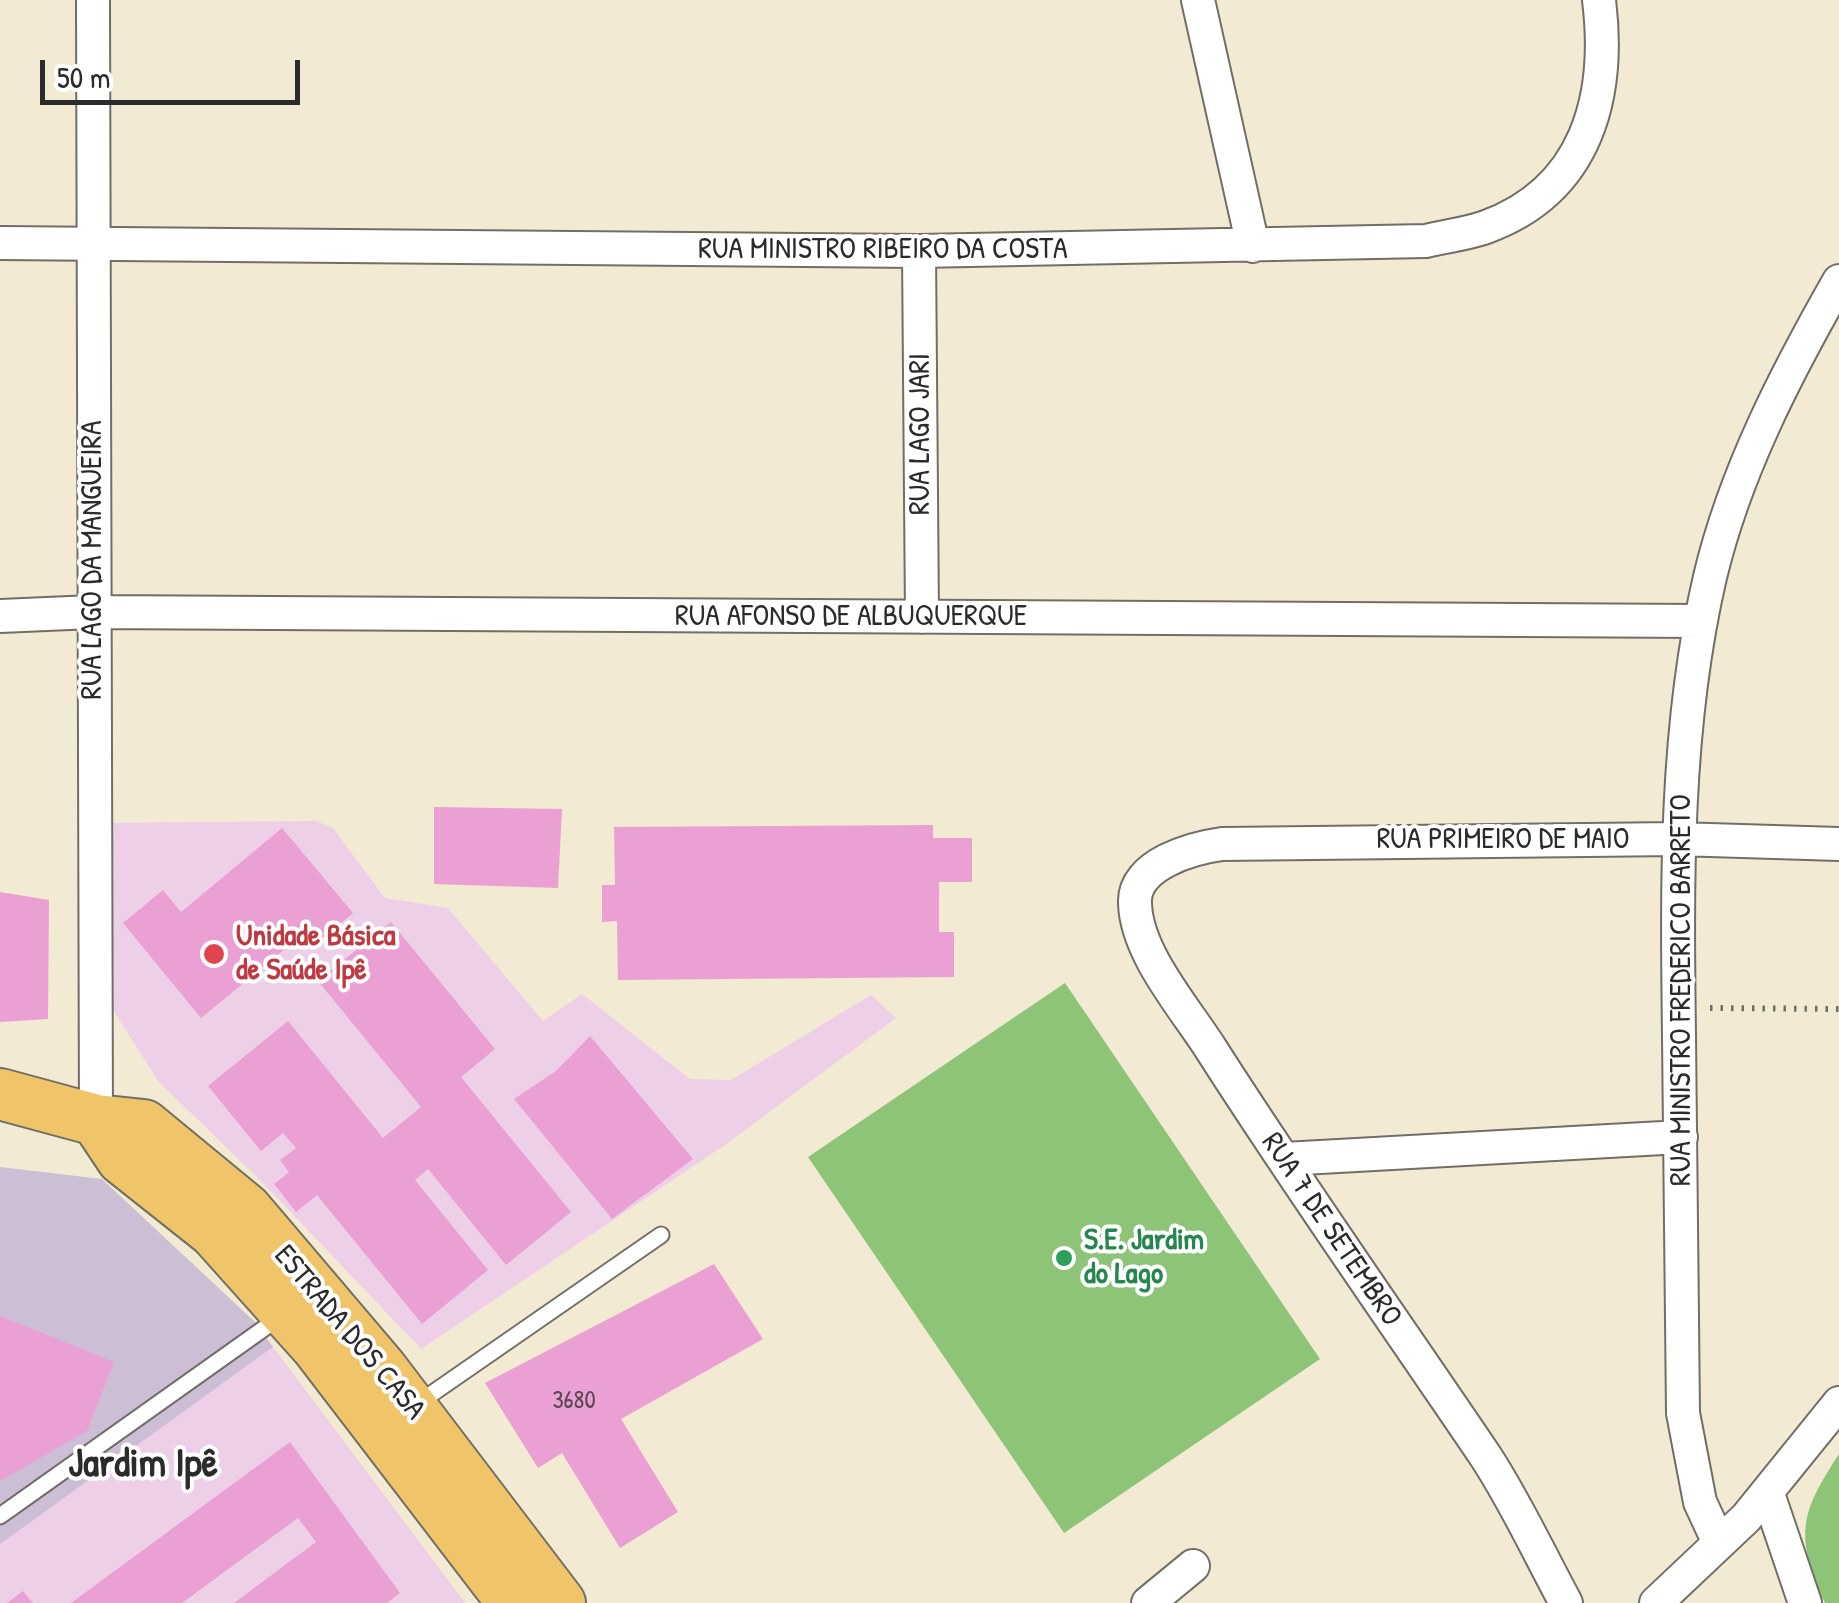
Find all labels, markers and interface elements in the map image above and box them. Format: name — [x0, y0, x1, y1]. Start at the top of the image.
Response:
scale bar — [45, 40, 305, 102]
text: 50 m — [57, 57, 110, 97]
street label: RUA MINISTRO RIBEIRO DA COSTA — [698, 232, 1068, 268]
street label: RUA LAGO JARI — [903, 353, 939, 515]
street label: RUA LAGO DA MANGUEIRA — [75, 420, 111, 700]
street label: RUA AFONSO DE ALBUQUERQUE — [675, 599, 1027, 635]
street label: RUA MINISTRO FREDERICO BARRETO — [1664, 794, 1700, 1186]
street label: RUA PRIMEIRO DE MAIO — [1377, 822, 1629, 858]
place label: Unidade Básica de Saúde Ipê — [236, 919, 395, 990]
marker: Unidade Básica de Saúde Ipê — [201, 941, 227, 967]
street label: RUA 7 DE SETEMBRO — [1253, 1126, 1409, 1334]
place label: S.E. Jardim do Lago — [1084, 1223, 1204, 1294]
street label: ESTRADA DOS CASA — [266, 1239, 432, 1427]
marker: S.E. Jardim do Lago — [1053, 1247, 1075, 1269]
house number: 3680 — [552, 1386, 596, 1416]
district label: Jardim Ipê — [68, 1441, 218, 1489]

